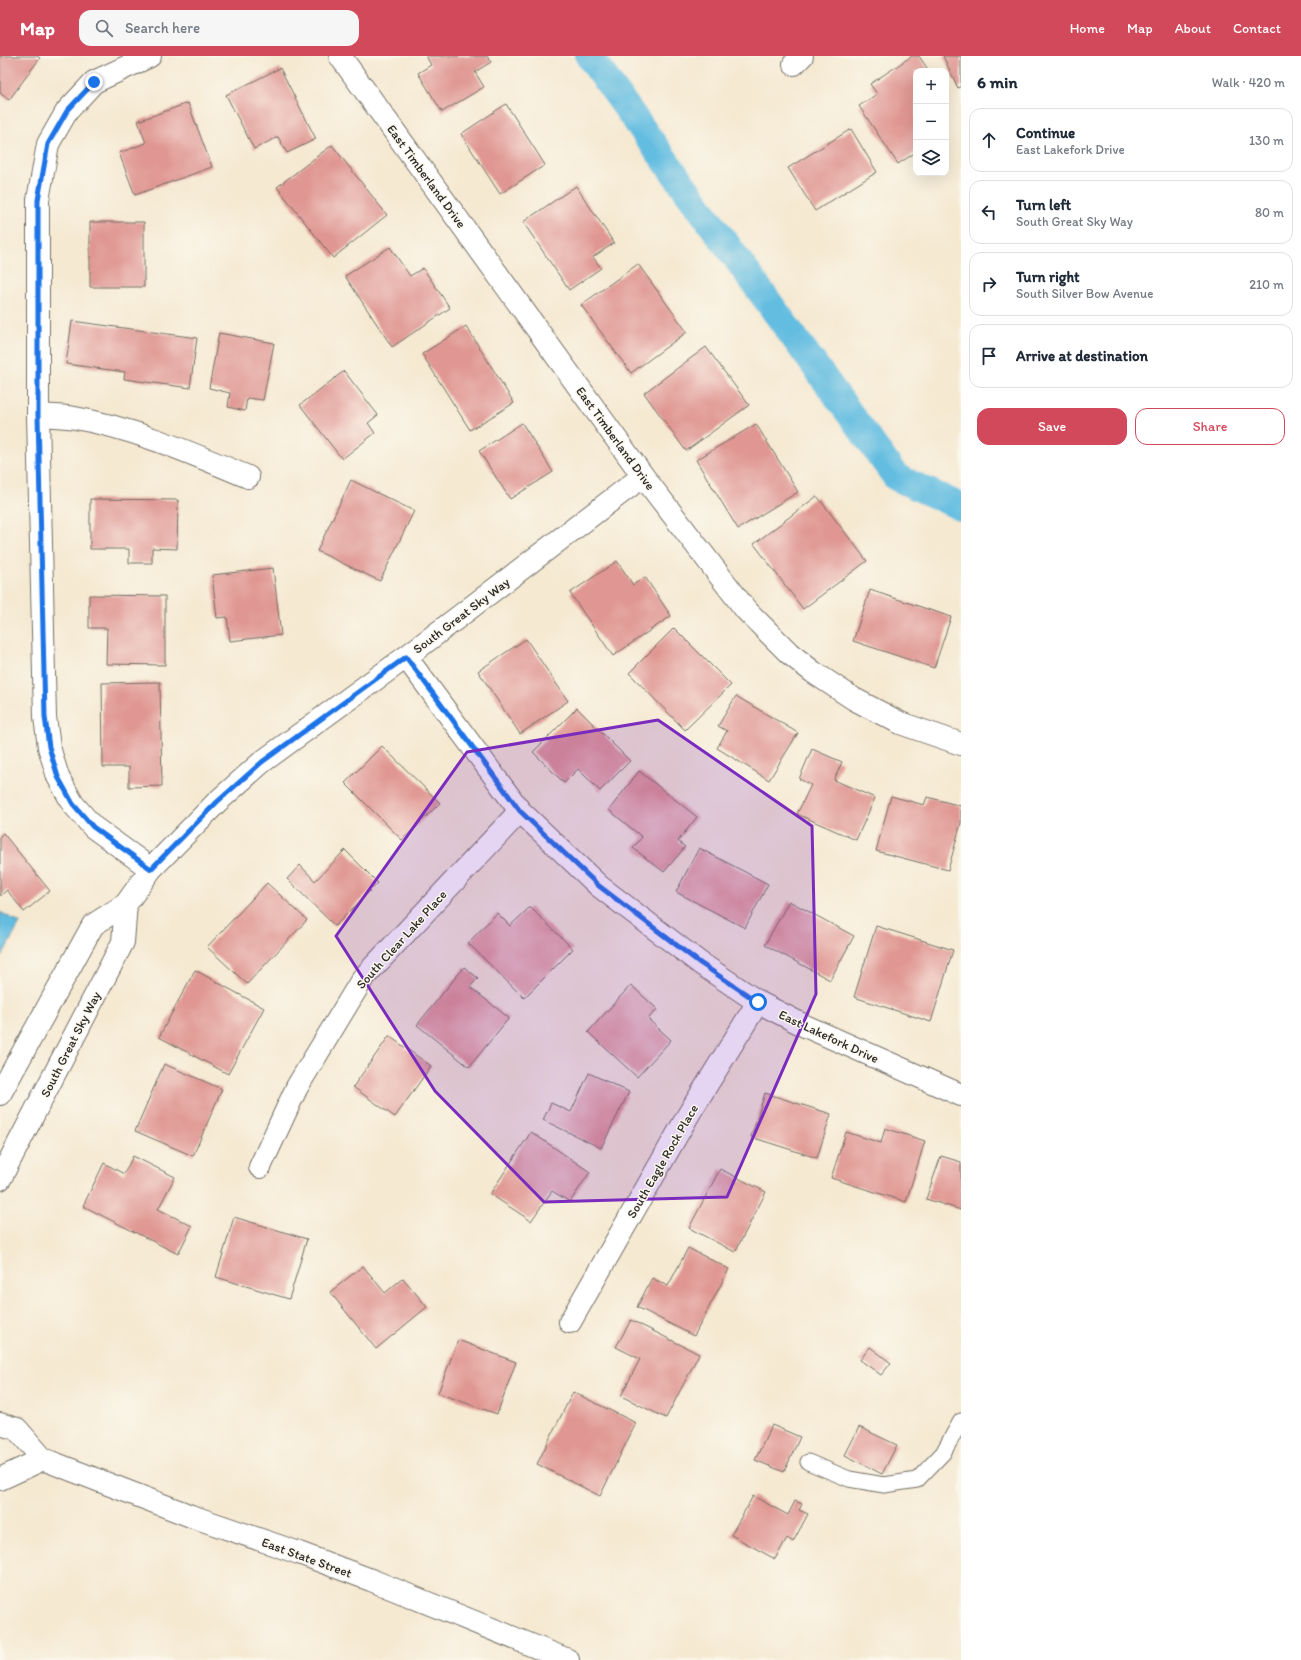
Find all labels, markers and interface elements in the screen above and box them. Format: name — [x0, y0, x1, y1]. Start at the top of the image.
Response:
search box — [79, 10, 359, 46]
text: Map — [20, 17, 55, 40]
icon: search — [93, 17, 115, 39]
text: Search here — [125, 19, 200, 37]
text: Home — [1070, 20, 1105, 37]
text: Map — [1127, 20, 1153, 37]
text: About — [1175, 20, 1211, 37]
text: Contact — [1233, 20, 1281, 37]
map controls — [913, 68, 949, 176]
button: + — [913, 68, 949, 104]
text: 6 min — [977, 72, 1018, 92]
route end — [85, 73, 103, 91]
text: Walk · 420 m — [1212, 75, 1285, 90]
button: − — [913, 104, 949, 140]
street label: East Timberland Drive — [384, 122, 469, 231]
text: Continue — [1016, 124, 1075, 142]
icon: ahead — [978, 129, 1000, 151]
text: 130 m — [1249, 133, 1284, 148]
button: layers — [913, 140, 949, 176]
text: East Lakefork Drive — [1016, 142, 1125, 157]
text: Turn left — [1016, 196, 1071, 214]
icon: left — [978, 201, 1000, 223]
text: 80 m — [1255, 205, 1284, 220]
text: South Great Sky Way — [1016, 214, 1133, 229]
text: Turn right — [1016, 268, 1080, 286]
icon: right — [978, 273, 1000, 295]
text: 210 m — [1249, 277, 1284, 292]
text: South Silver Bow Avenue — [1016, 286, 1153, 301]
icon: arrive — [978, 345, 1000, 367]
text: Arrive at destination — [1016, 347, 1148, 365]
street label: East Timberland Drive — [573, 384, 658, 493]
button: Save — [977, 408, 1127, 445]
button: Share — [1135, 408, 1285, 445]
street label: South Great Sky Way — [410, 574, 512, 657]
street label: South Clear Lake Place — [353, 887, 450, 992]
street label: South Great Sky Way — [37, 989, 104, 1100]
route start — [749, 993, 767, 1011]
street label: East Lakefork Drive — [776, 1007, 881, 1066]
street label: South Eagle Rock Place — [624, 1102, 701, 1221]
street label: East State Street — [260, 1534, 354, 1581]

